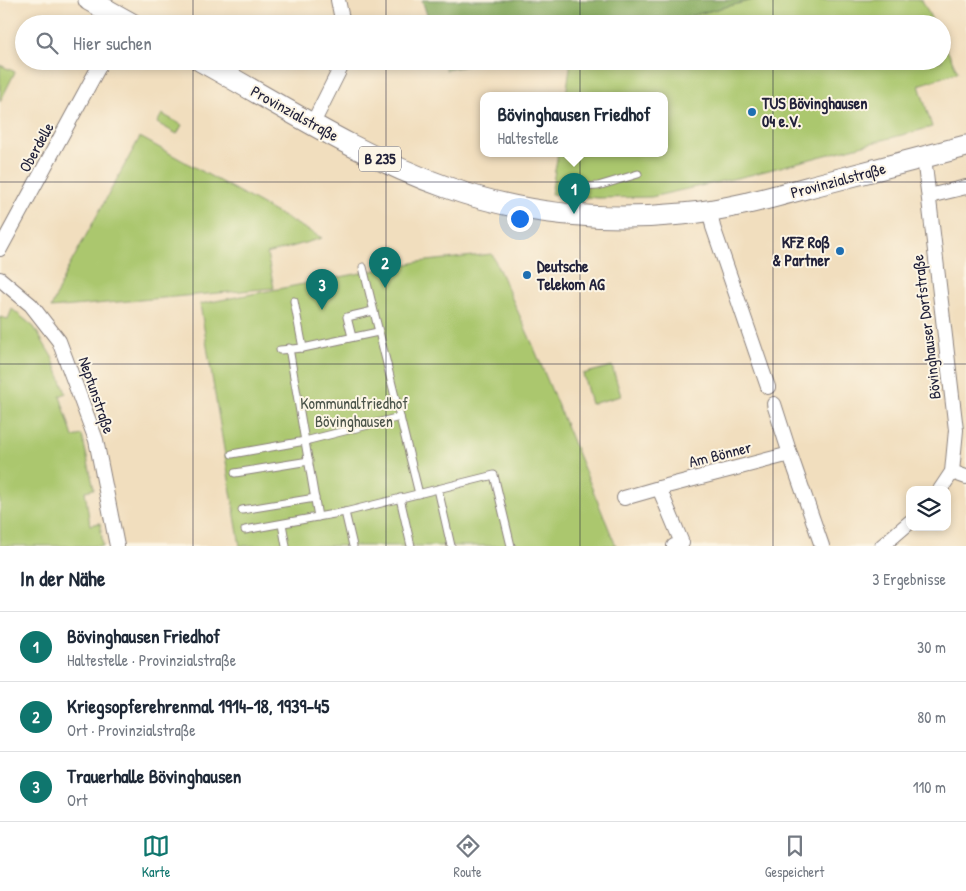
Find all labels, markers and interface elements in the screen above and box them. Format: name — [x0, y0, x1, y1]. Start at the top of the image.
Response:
search box — [15, 15, 951, 70]
icon: search — [33, 29, 61, 57]
text: Hier suchen — [73, 30, 152, 56]
street label: Provinzialstraße — [247, 80, 343, 147]
popup — [480, 92, 668, 157]
place label: TUS Bövinghausen 04 e.V. — [761, 92, 867, 132]
text: Bövinghausen Friedhof — [497, 101, 651, 127]
marker: TUS Bövinghausen 04 e.V. — [746, 106, 758, 118]
street label: Oberdelle — [13, 118, 59, 176]
text: Haltestelle — [497, 127, 559, 149]
road number: B 235 — [359, 146, 401, 172]
street label: Provinzialstraße — [788, 157, 888, 203]
pin: 1 — [558, 173, 590, 214]
your location — [507, 206, 533, 232]
place label: KFZ Roß & Partner — [772, 231, 831, 271]
marker: KFZ Roß & Partner — [834, 245, 846, 257]
pin: 2 — [369, 247, 401, 288]
street label: Bövinghauser Dorfstraße — [906, 253, 946, 401]
place label: Deutsche Telekom AG — [536, 255, 605, 295]
pin: 3 — [306, 269, 338, 310]
marker: Deutsche Telekom AG — [521, 269, 533, 281]
street label: Neptunstraße — [74, 354, 121, 437]
park label: Kommunalfriedhof Bövinghausen — [300, 392, 408, 432]
street label: Am Bönner — [686, 436, 754, 472]
map controls — [906, 486, 951, 531]
button: layers — [906, 486, 951, 531]
text: In der Nähe — [20, 564, 105, 593]
text: 3 Ergebnisse — [872, 568, 946, 590]
text: Bövinghausen Friedhof — [67, 623, 220, 649]
text: 1 — [33, 636, 39, 658]
text: 30 m — [917, 636, 946, 658]
text: Haltestelle · Provinzialstraße — [67, 649, 236, 671]
text: Kriegsopferehrenmal 1914-18, 1939-45 — [67, 693, 329, 719]
text: 2 — [32, 706, 40, 728]
text: 80 m — [917, 706, 946, 728]
text: Ort · Provinzialstraße — [67, 719, 196, 741]
text: Trauerhalle Bövinghausen — [67, 763, 241, 789]
text: 3 — [32, 776, 40, 798]
text: 110 m — [913, 776, 946, 798]
text: Ort — [67, 789, 88, 811]
tab: Karte — [142, 832, 170, 881]
tab: Route — [454, 832, 482, 881]
tab: Gespeichert — [765, 832, 824, 881]

